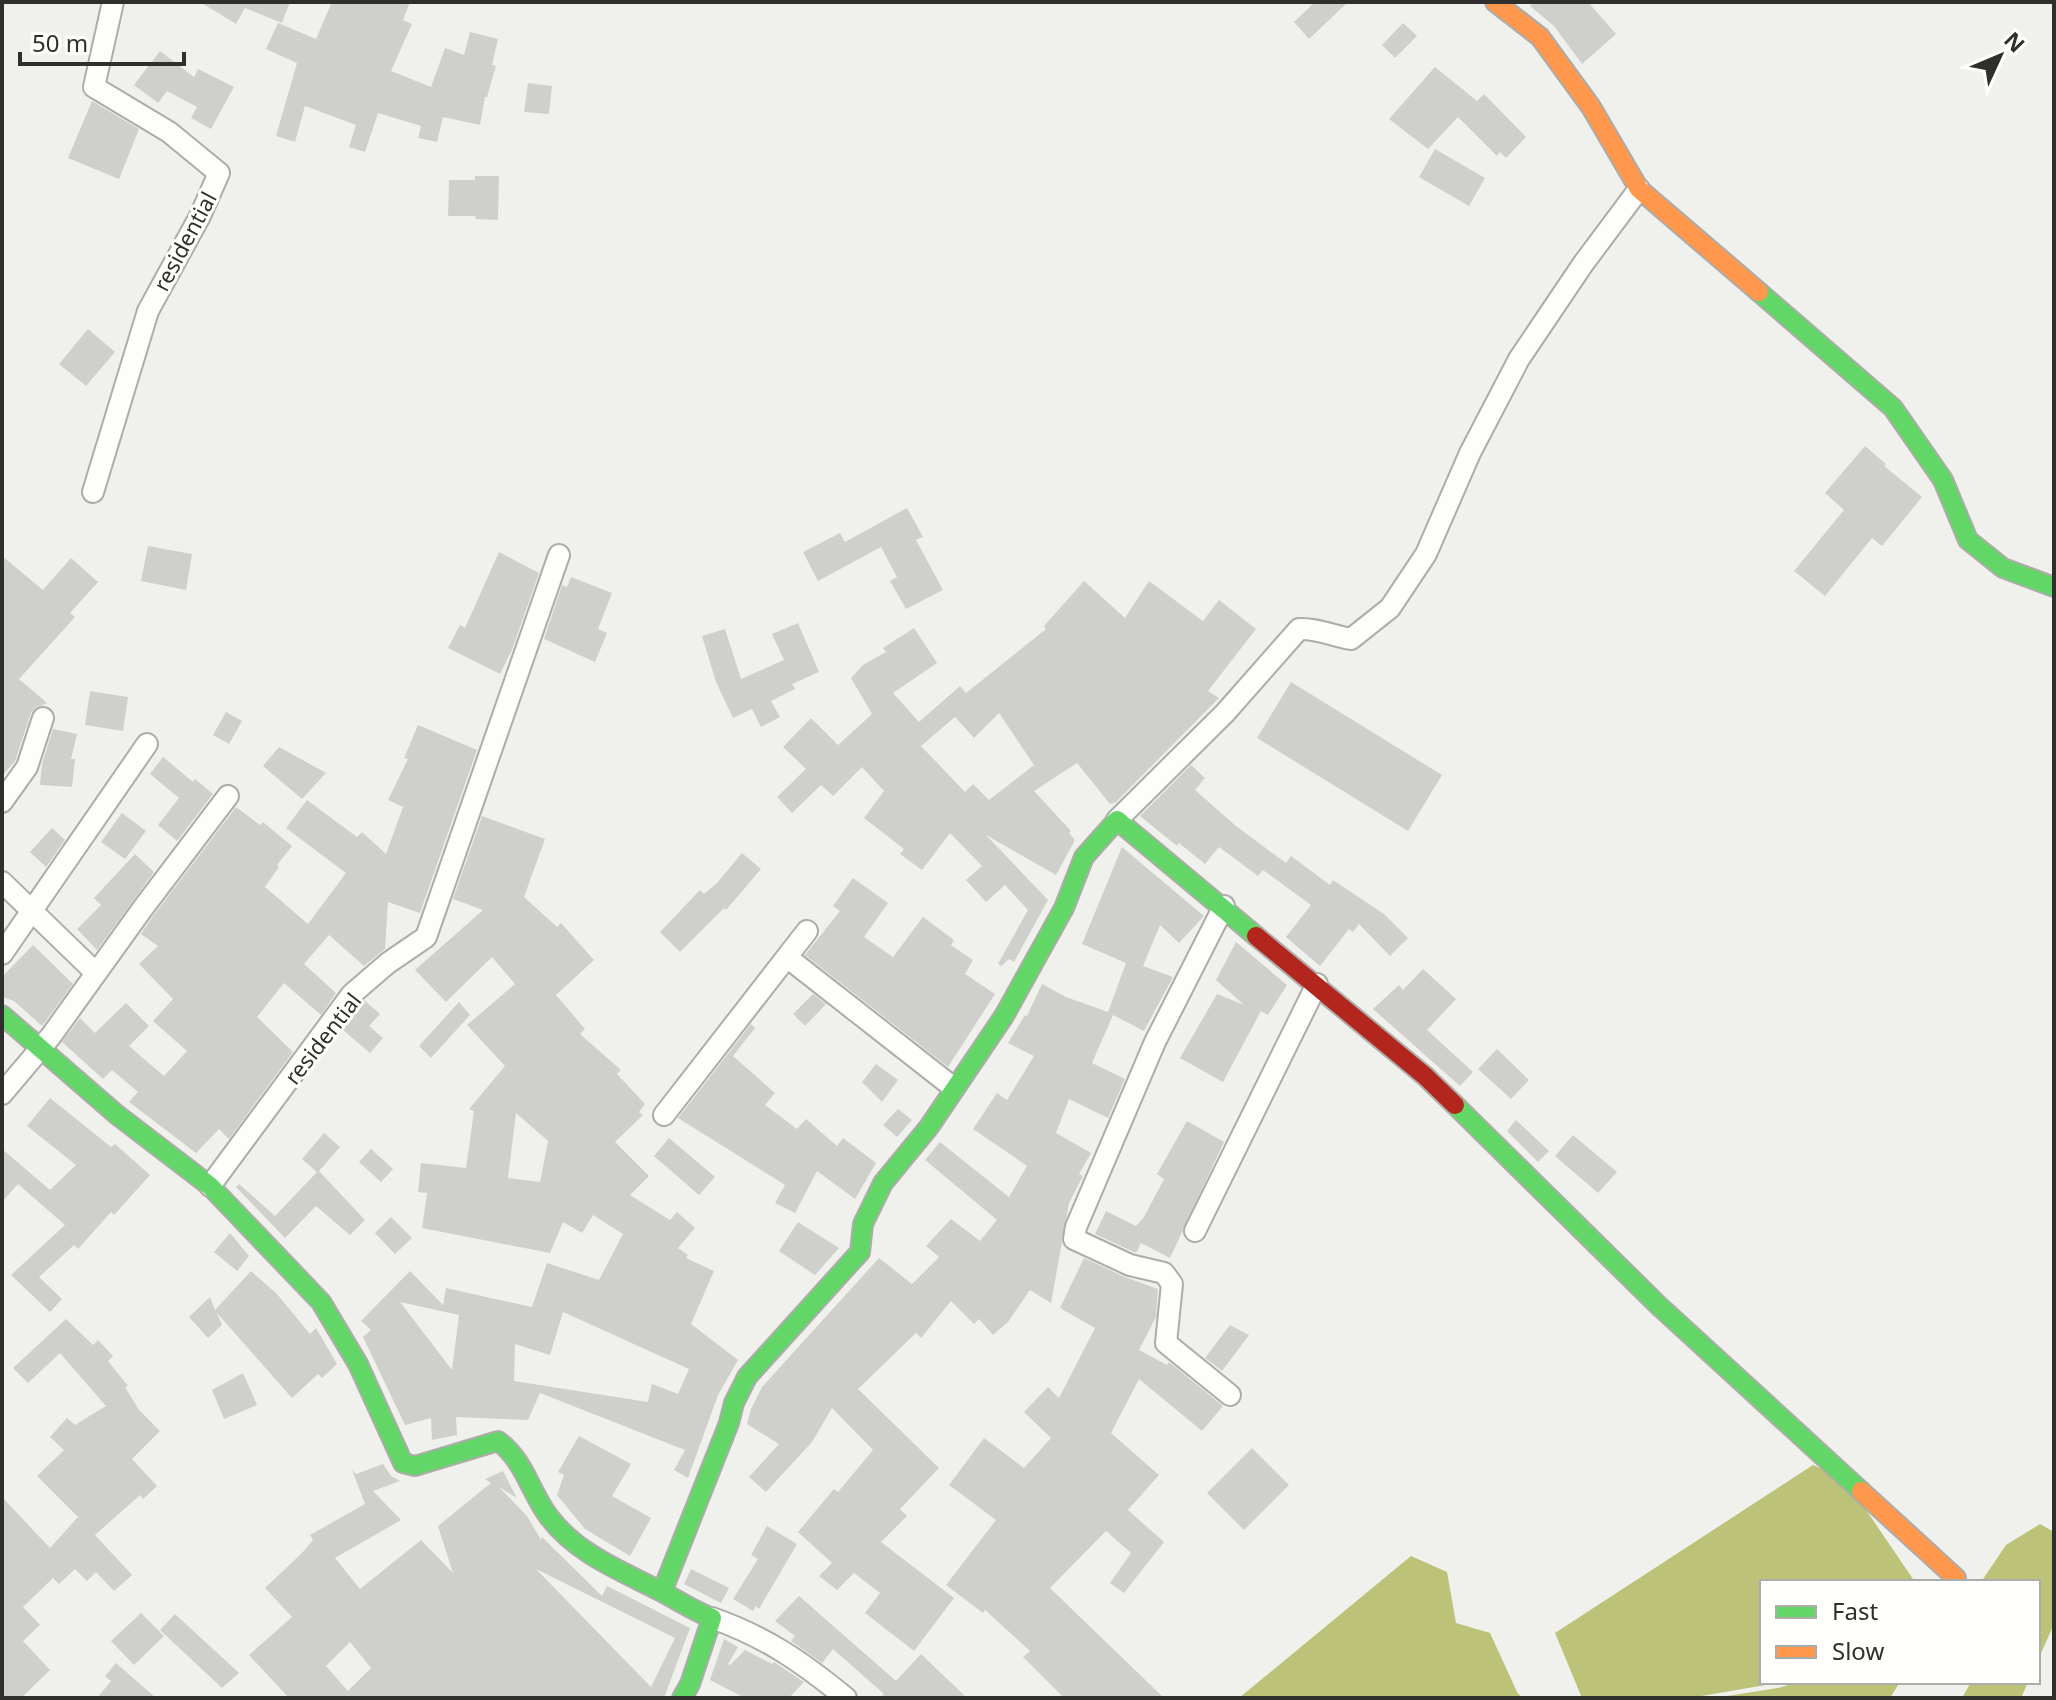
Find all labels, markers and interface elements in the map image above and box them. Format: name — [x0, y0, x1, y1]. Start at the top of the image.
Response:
scale bar — [20, 16, 184, 66]
north arrow — [1960, 16, 2040, 96]
text: N — [1998, 25, 2032, 58]
text: 50 m — [32, 26, 88, 59]
street label: residential — [145, 186, 223, 296]
street label: residential — [277, 986, 367, 1090]
legend — [1760, 1580, 2040, 1684]
text: Fast — [1832, 1594, 1878, 1627]
text: Slow — [1832, 1634, 1884, 1667]

